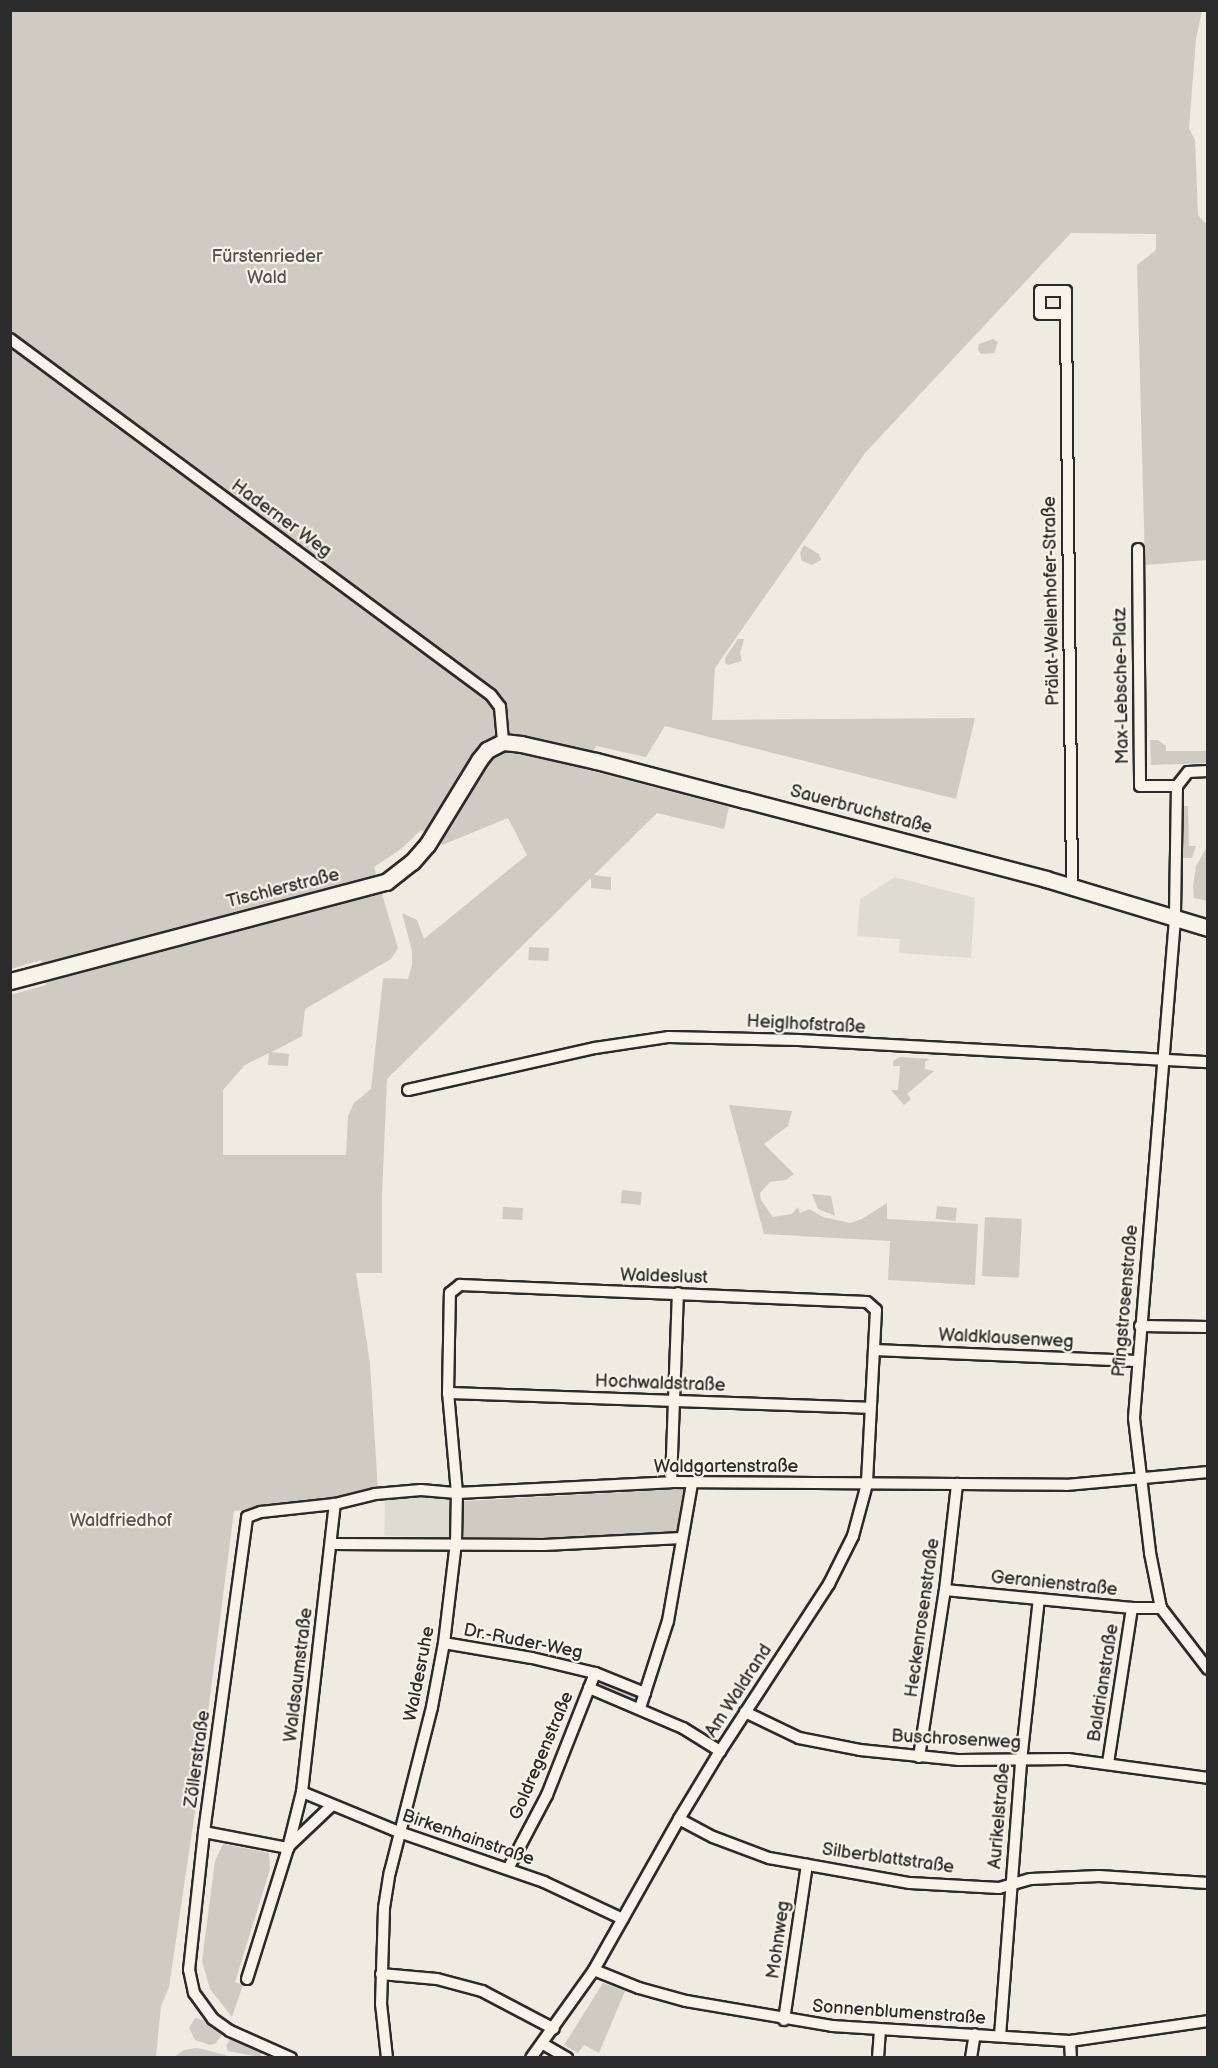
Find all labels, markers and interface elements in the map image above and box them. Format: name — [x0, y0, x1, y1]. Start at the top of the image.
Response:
park label: Fürstenrieder Wald — [212, 247, 322, 290]
street label: Haderner Weg — [226, 475, 336, 563]
street label: Prälat-Wellenhofer-Straße — [1039, 496, 1065, 706]
street label: Max-Lebsche-Platz — [1110, 608, 1134, 764]
street label: Sauerbruchstraße — [788, 781, 934, 839]
street label: Tischlerstraße — [224, 865, 342, 913]
street label: Heiglhofstraße — [746, 1011, 866, 1039]
street label: Pfingstrosenstraße — [1109, 1224, 1143, 1378]
street label: Waldeslust — [620, 1265, 708, 1289]
street label: Waldklausenweg — [938, 1325, 1074, 1353]
street label: Hochwaldstraße — [594, 1371, 726, 1397]
street label: Waldgartenstraße — [654, 1456, 798, 1478]
park label: Waldfriedhof — [70, 1510, 172, 1532]
street label: Heckenrosenstraße — [901, 1537, 945, 1699]
street label: Geranienstraße — [990, 1567, 1118, 1601]
street label: Waldsaumstraße — [280, 1607, 318, 1743]
street label: Dr.-Ruder-Weg — [462, 1620, 584, 1664]
street label: Baldrianstraße — [1084, 1622, 1124, 1744]
street label: Waldesruhe — [400, 1625, 440, 1723]
street label: Am Waldrand — [701, 1640, 777, 1742]
street label: Goldregenstraße — [505, 1689, 579, 1823]
street label: Zöllerstraße — [181, 1709, 215, 1809]
street label: Buschrosenweg — [891, 1726, 1021, 1754]
street label: Aurikelstraße — [985, 1762, 1015, 1870]
street label: Birkenhainstraße — [399, 1805, 537, 1871]
street label: Silberblattstraße — [821, 1839, 955, 1879]
street label: Mohnweg — [763, 1900, 795, 1980]
street label: Sonnenblumenstraße — [812, 1996, 986, 2030]

